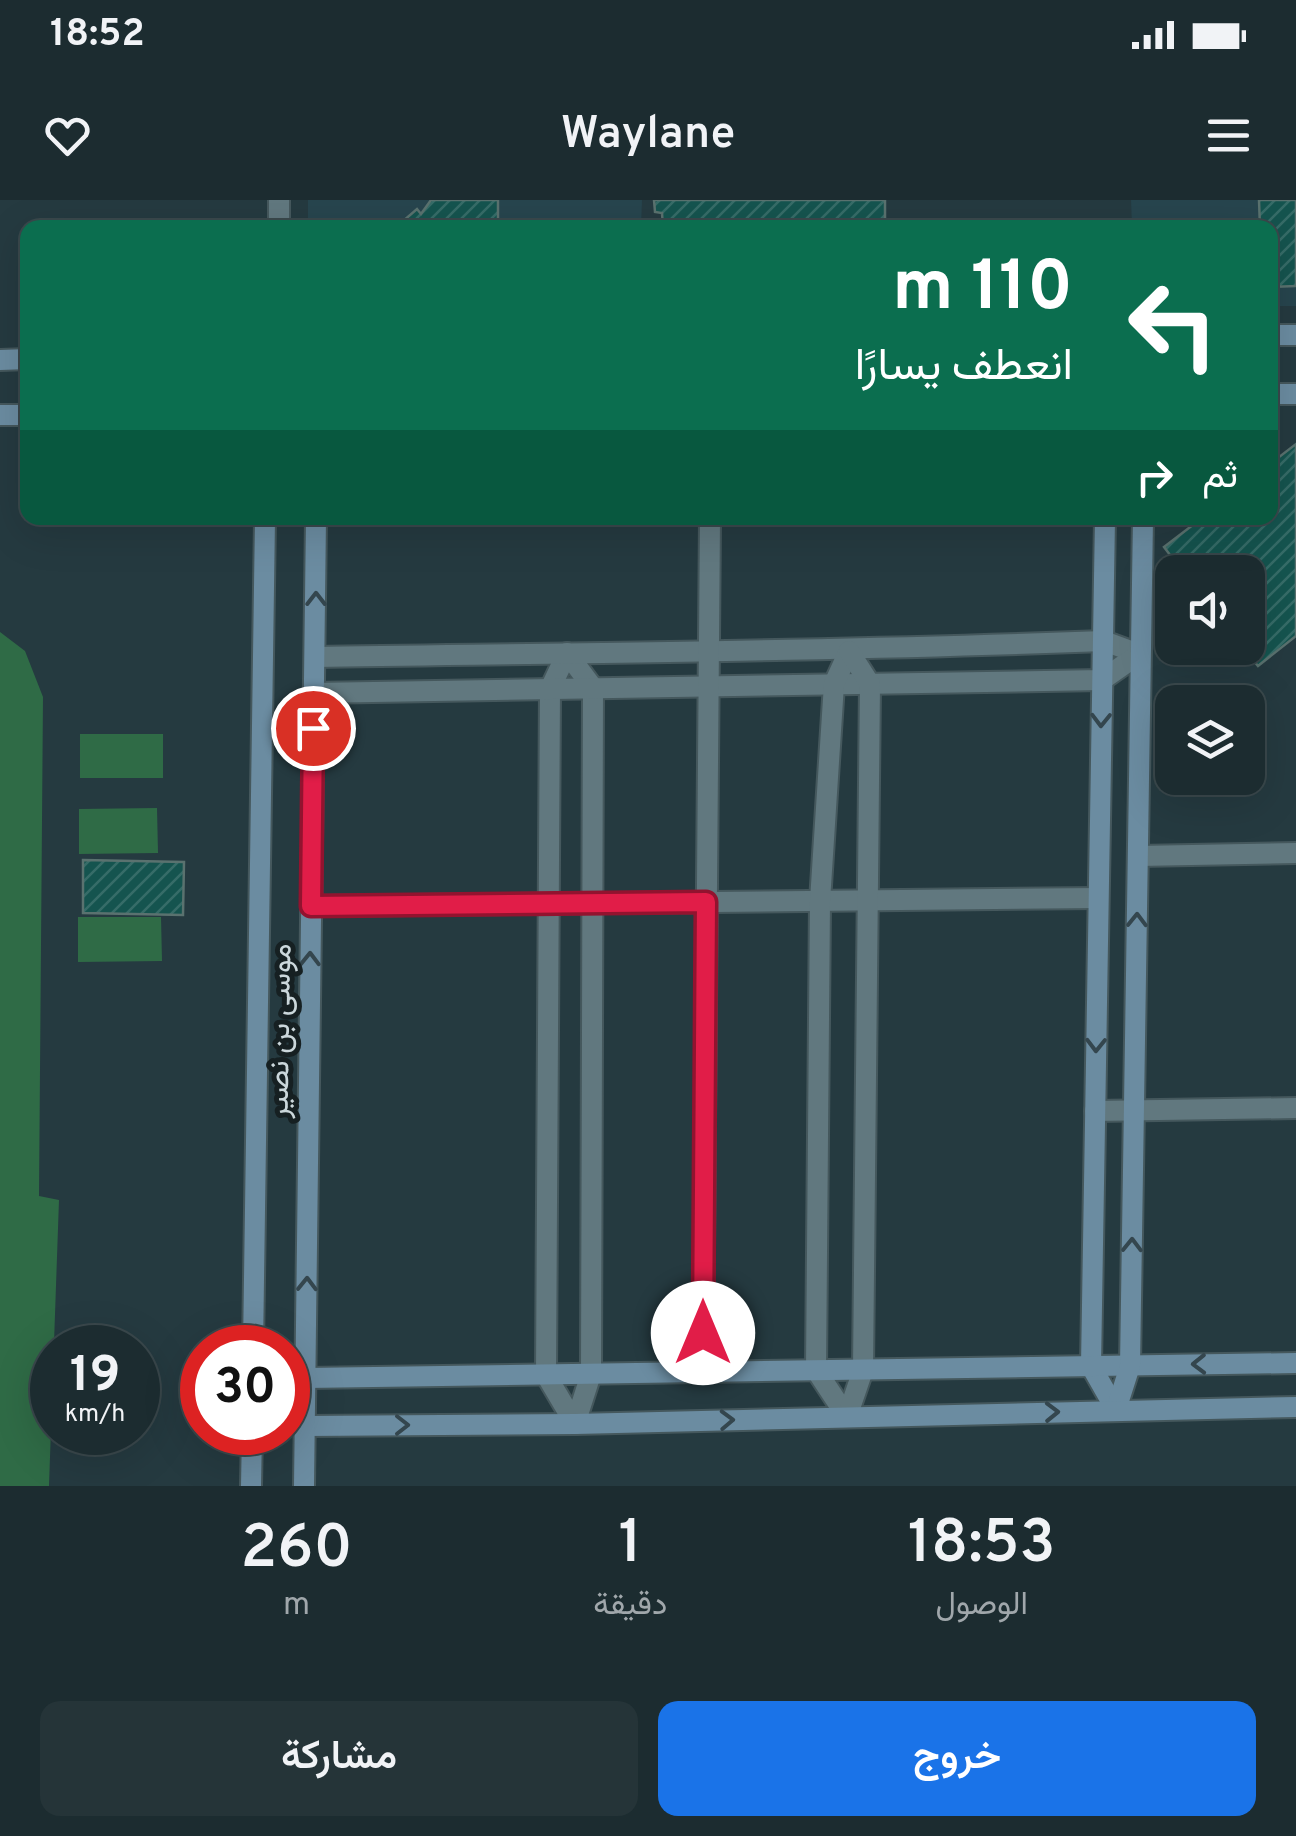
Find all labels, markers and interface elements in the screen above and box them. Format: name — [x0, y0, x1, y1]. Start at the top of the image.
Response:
text: 18:52 — [50, 11, 145, 60]
text: Waylane — [561, 107, 735, 164]
icon: heart — [40, 108, 95, 163]
icon: menu — [1201, 108, 1256, 163]
text: 110 m — [892, 246, 1073, 335]
icon: left — [1108, 260, 1238, 390]
text: انعطف يسارًا — [855, 339, 1073, 396]
icon: right — [1127, 450, 1182, 505]
text: ثم — [1202, 453, 1238, 502]
map controls — [1155, 555, 1265, 795]
button: sound — [1155, 555, 1265, 665]
one-way arrow — [305, 590, 327, 606]
button: layers — [1155, 685, 1265, 795]
pin — [271, 686, 356, 771]
icon: arrive — [286, 701, 341, 756]
one-way arrow — [1091, 712, 1112, 728]
one-way arrow — [1127, 911, 1148, 927]
street label: موسى بن نصير — [261, 943, 302, 1120]
one-way arrow — [299, 950, 321, 966]
one-way arrow — [1086, 1037, 1107, 1053]
one-way arrow — [1121, 1236, 1143, 1252]
one-way arrow — [296, 1275, 318, 1290]
position arrow — [651, 1281, 755, 1385]
speed limit sign: 30 — [180, 1325, 310, 1455]
text: 19 — [70, 1346, 120, 1409]
one-way arrow — [1190, 1354, 1206, 1375]
text: km/h — [65, 1399, 125, 1431]
one-way arrow — [1045, 1401, 1061, 1422]
one-way arrow — [720, 1409, 736, 1430]
one-way arrow — [395, 1415, 411, 1436]
text: 1 — [618, 1508, 642, 1584]
text: 18:53 — [908, 1508, 1056, 1584]
text: 260 — [240, 1513, 353, 1589]
text: m — [283, 1586, 310, 1626]
text: دقيقة — [593, 1586, 667, 1626]
text: الوصول — [935, 1586, 1028, 1626]
button: مشاركة — [40, 1701, 638, 1816]
button: خروج — [658, 1701, 1256, 1816]

